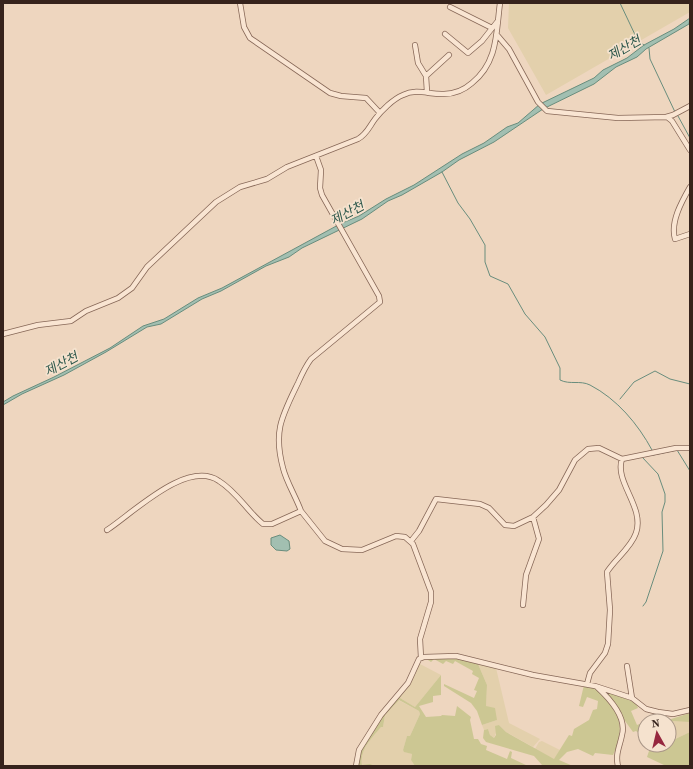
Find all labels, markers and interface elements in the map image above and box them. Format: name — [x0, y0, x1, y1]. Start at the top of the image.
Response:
water label: 제산천 — [604, 31, 645, 64]
water label: 제산천 — [327, 197, 368, 229]
water label: 제산천 — [41, 348, 82, 380]
north arrow — [637, 713, 677, 753]
text: N — [651, 716, 661, 732]

